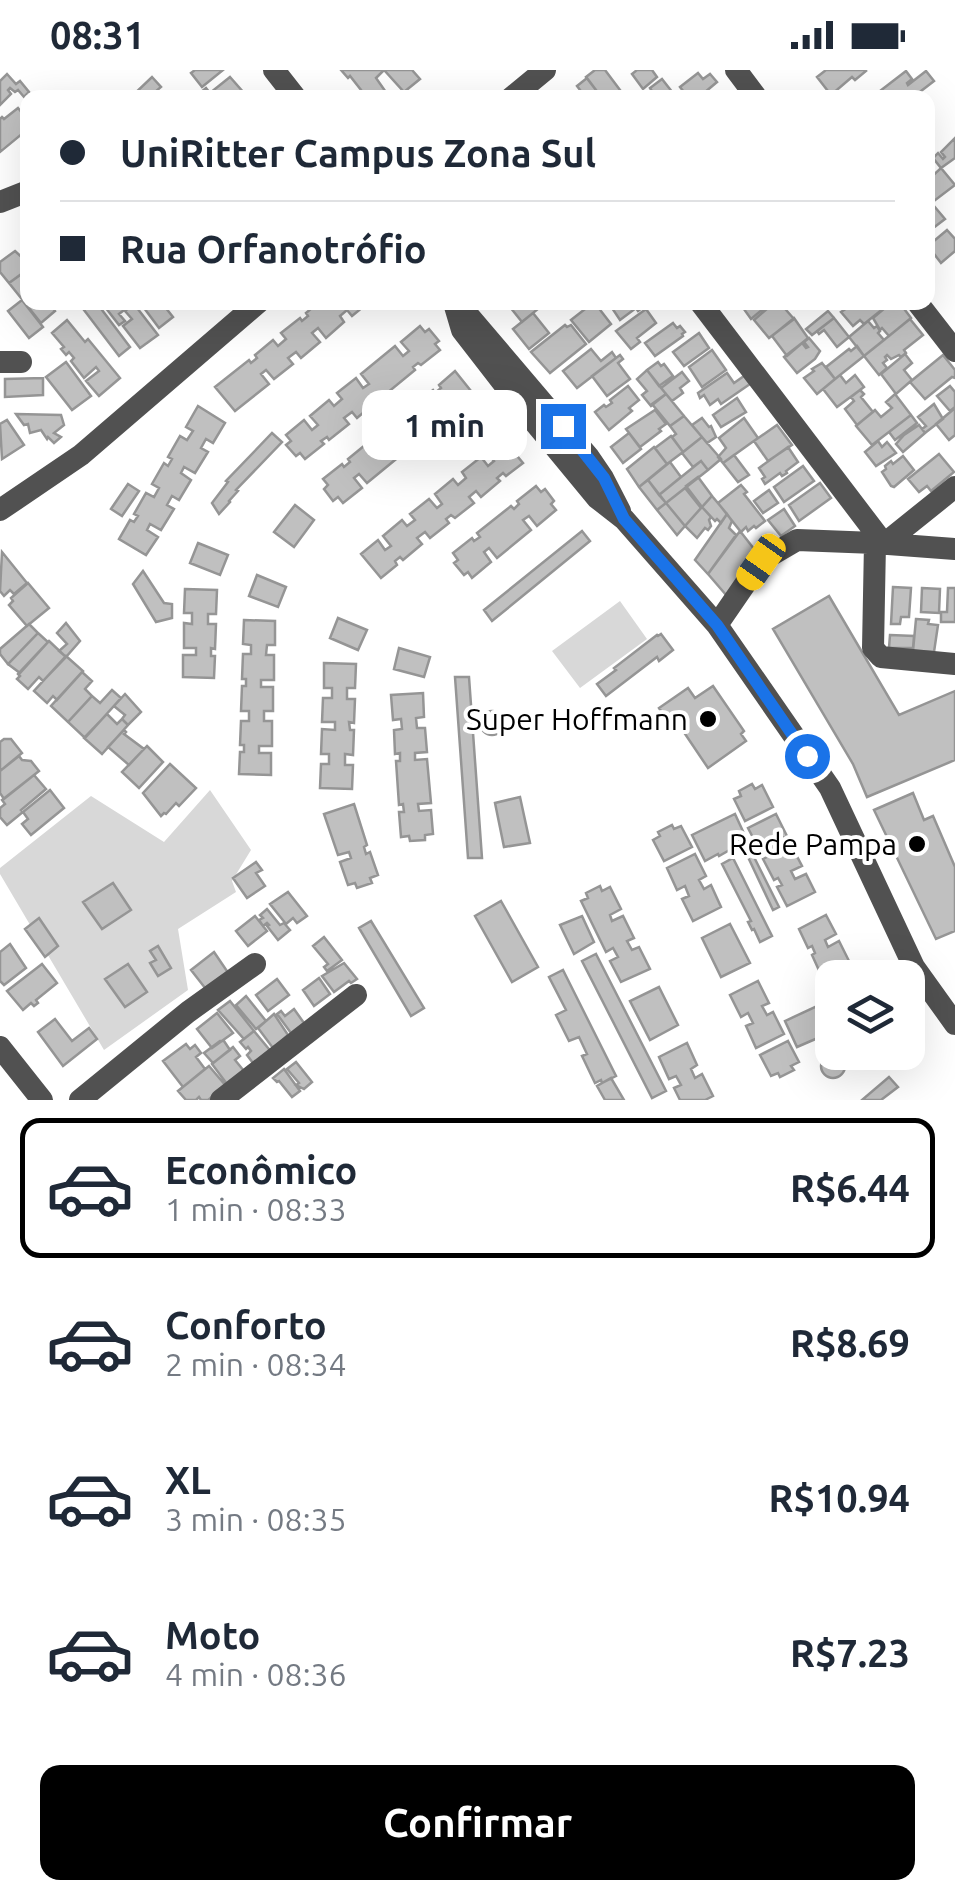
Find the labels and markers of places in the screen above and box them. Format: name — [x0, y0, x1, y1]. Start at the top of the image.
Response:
place label: Super Hoffmann — [466, 702, 688, 736]
marker: Super Hoffmann — [697, 708, 719, 730]
place label: Rede Pampa — [729, 827, 897, 861]
marker: Rede Pampa — [906, 833, 928, 855]

